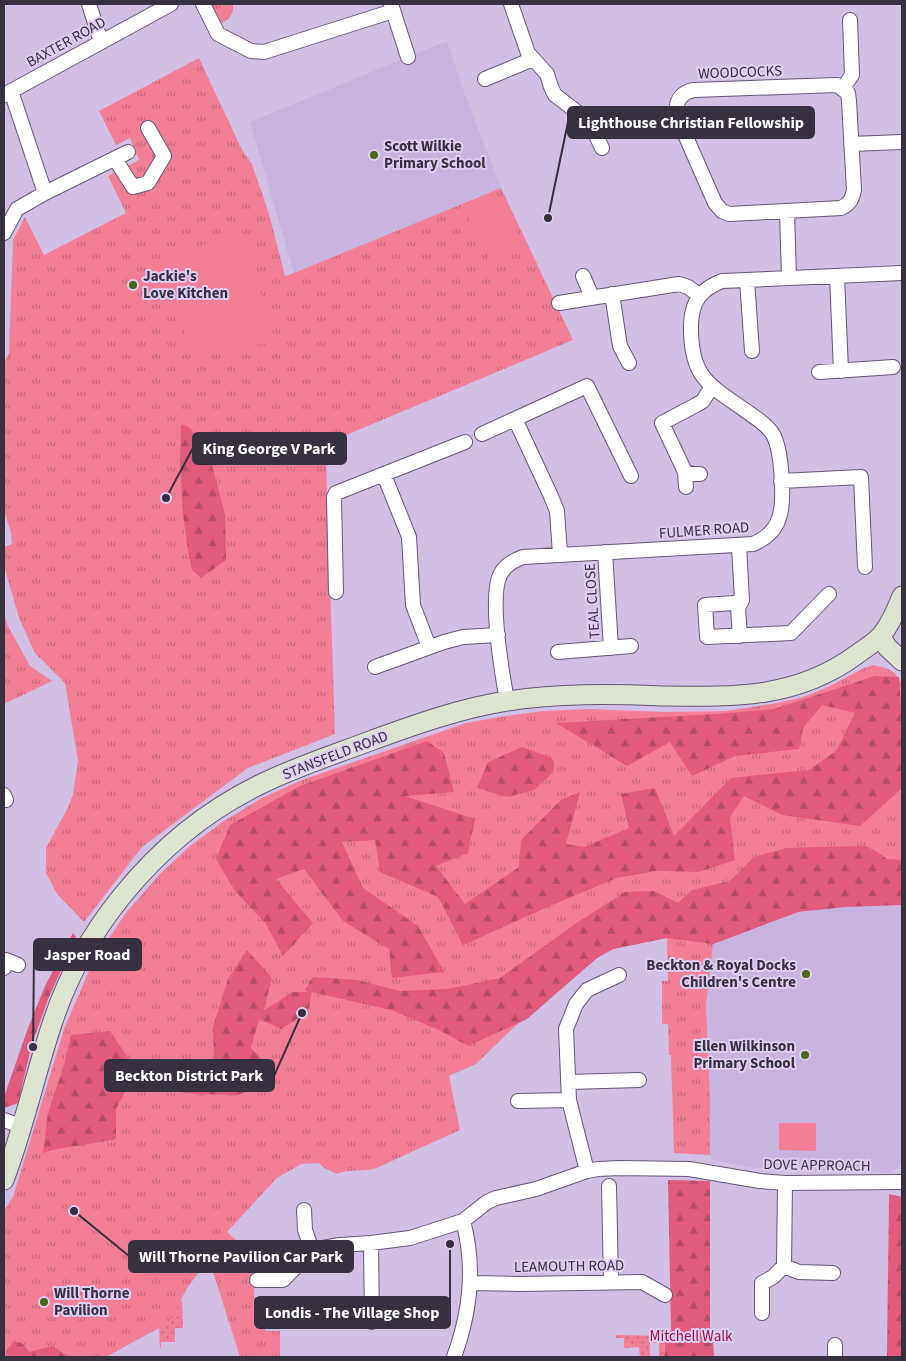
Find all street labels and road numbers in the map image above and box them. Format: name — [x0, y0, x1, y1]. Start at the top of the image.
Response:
street label: BAXTER ROAD — [23, 12, 110, 73]
street label: WOODCOCKS — [698, 61, 782, 84]
street label: FULMER ROAD — [658, 517, 750, 544]
street label: TEAL CLOSE — [579, 562, 606, 639]
street label: STANSFELD ROAD — [279, 726, 391, 785]
street label: DOVE APPROACH — [763, 1154, 871, 1177]
street label: LEAMOUTH ROAD — [514, 1255, 624, 1278]

